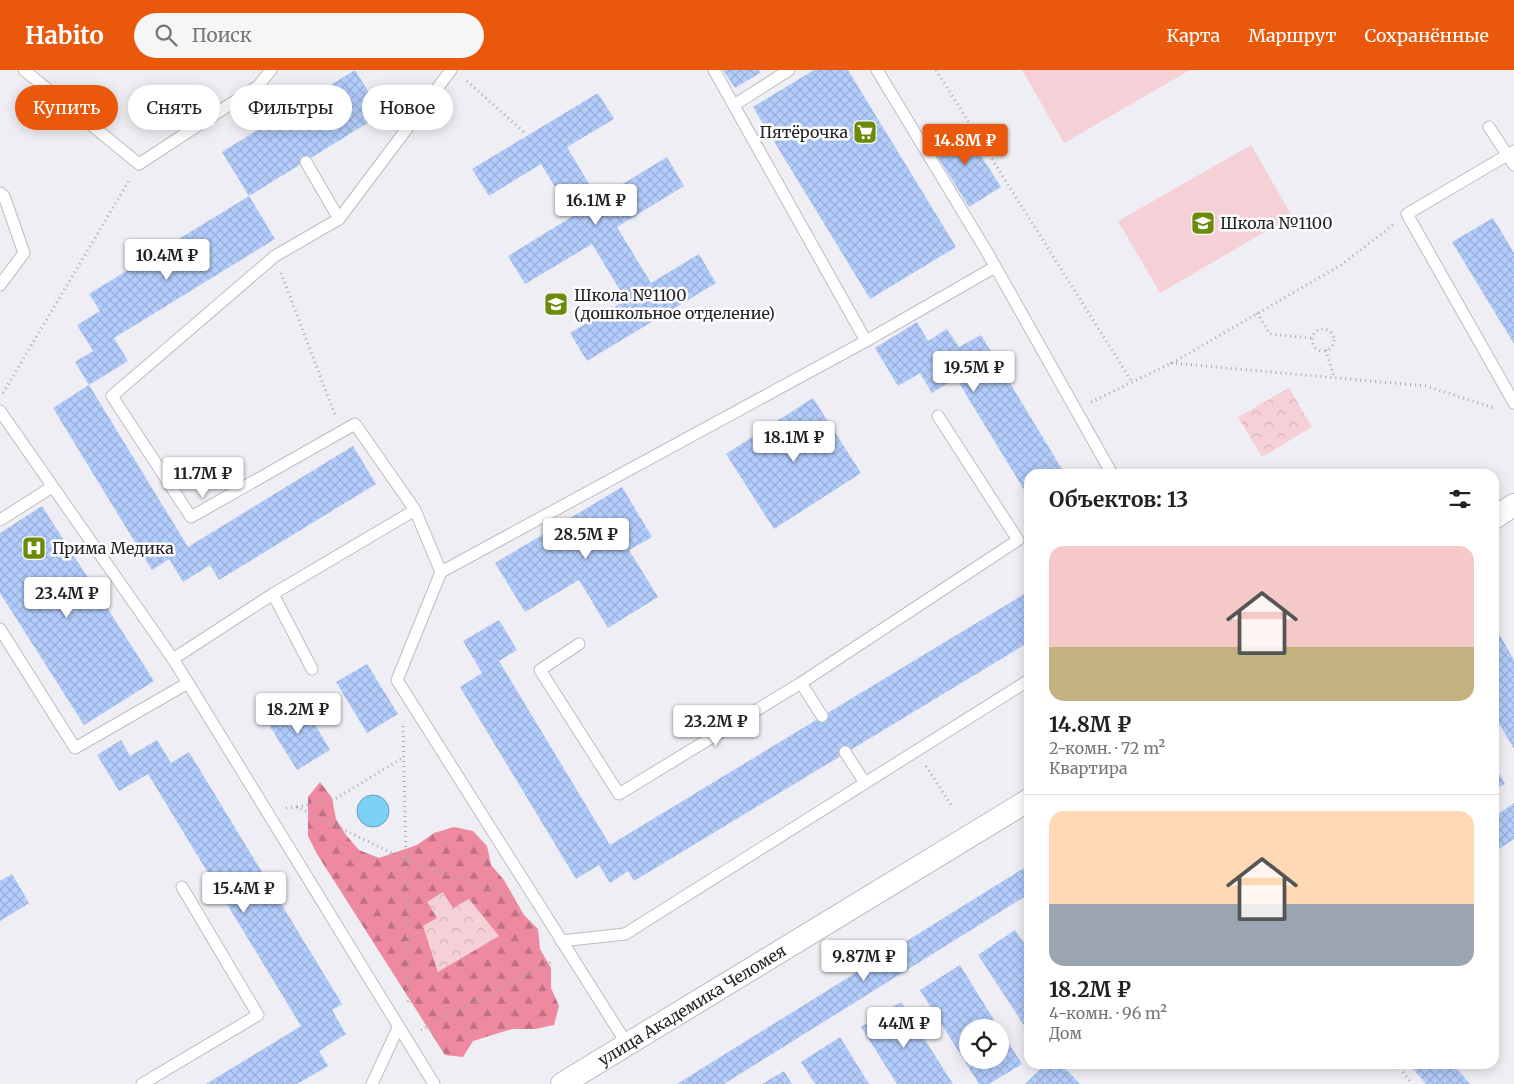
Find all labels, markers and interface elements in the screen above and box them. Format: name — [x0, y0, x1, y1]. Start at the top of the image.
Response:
search box — [134, 13, 484, 58]
text: Habito — [25, 20, 104, 51]
icon: search — [152, 21, 180, 49]
text: Поиск — [192, 23, 252, 47]
text: Карта — [1167, 24, 1220, 47]
text: Маршрут — [1248, 24, 1336, 47]
text: Сохранённые — [1364, 24, 1489, 47]
chip: Купить — [15, 85, 118, 130]
chip: Снять — [128, 85, 220, 130]
chip: Фильтры — [230, 85, 352, 130]
chip: Новое — [362, 85, 453, 130]
supermarket icon: Пятёрочка — [852, 119, 878, 145]
place label: Пятёрочка — [760, 122, 848, 142]
pin: 14.8M ₽ — [919, 124, 1011, 166]
text: 14.8M ₽ — [934, 130, 996, 150]
pin: 16.1M ₽ — [550, 184, 642, 226]
text: 16.1M ₽ — [566, 190, 626, 210]
school or university icon: Школа №1100 — [1190, 210, 1216, 236]
place label: Школа №1100 — [1220, 213, 1333, 233]
pin: 10.4M ₽ — [121, 238, 213, 281]
text: 10.4M ₽ — [136, 245, 198, 265]
place label: Школа №1100 (дошкольное отделение) — [574, 285, 775, 323]
school or university icon: Школа №1100 (дошкольное отделение) — [543, 291, 569, 317]
pin: 19.5M ₽ — [928, 350, 1020, 393]
text: 19.5M ₽ — [944, 357, 1004, 377]
pin: 18.1M ₽ — [748, 420, 840, 463]
text: 18.1M ₽ — [764, 427, 824, 447]
pin: 11.7M ₽ — [157, 456, 249, 499]
text: 11.7M ₽ — [174, 463, 232, 483]
icon: filters — [1446, 485, 1474, 513]
text: Объектов: 13 — [1049, 486, 1188, 513]
pin: 28.5M ₽ — [540, 518, 632, 560]
text: 28.5M ₽ — [554, 524, 618, 544]
hospital icon: Прима Медика — [21, 535, 47, 561]
place label: Прима Медика — [52, 538, 174, 558]
pin: 23.4M ₽ — [21, 576, 113, 619]
icon: home — [1217, 578, 1307, 668]
text: 23.4M ₽ — [35, 583, 99, 603]
pin: 18.2M ₽ — [252, 692, 344, 735]
text: 18.2M ₽ — [267, 699, 329, 719]
pin: 23.2M ₽ — [670, 704, 762, 747]
text: 23.2M ₽ — [684, 711, 748, 731]
text: 14.8M ₽ — [1049, 711, 1131, 738]
text: 2-комн. · 72 m² — [1049, 738, 1165, 758]
text: Квартира — [1049, 758, 1128, 778]
icon: home — [1217, 844, 1307, 934]
pin: 15.4M ₽ — [198, 872, 290, 914]
text: 15.4M ₽ — [213, 878, 275, 898]
street label: улица Академика Челомея — [594, 940, 790, 1070]
pin: 9.87M ₽ — [818, 940, 910, 982]
text: 9.87M ₽ — [832, 946, 896, 966]
text: 18.2M ₽ — [1049, 976, 1131, 1003]
text: 4-комн. · 96 m² — [1049, 1003, 1167, 1023]
pin: 44M ₽ — [869, 1006, 939, 1049]
text: 44M ₽ — [878, 1013, 930, 1033]
map controls — [959, 1019, 1009, 1069]
button: locate — [959, 1019, 1009, 1069]
text: Дом — [1049, 1023, 1082, 1043]

